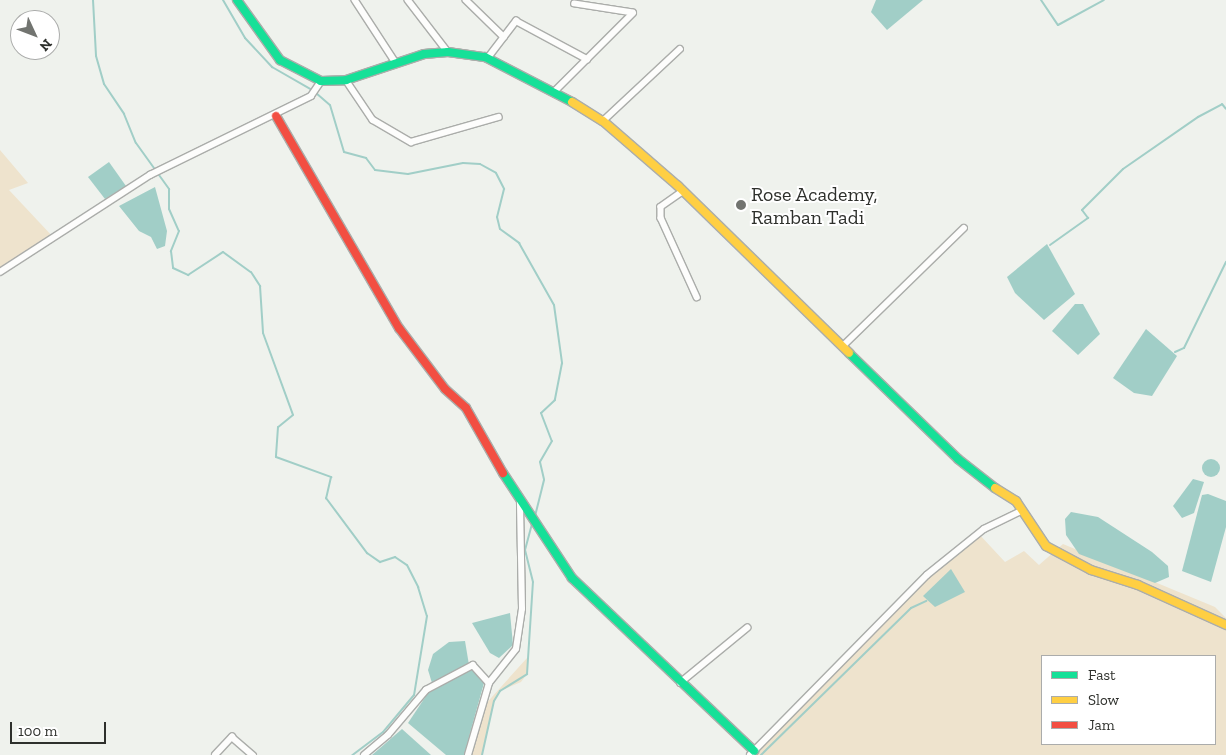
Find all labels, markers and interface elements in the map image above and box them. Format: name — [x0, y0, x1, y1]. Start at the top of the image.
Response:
north arrow — [10, 10, 60, 60]
text: N — [36, 35, 55, 55]
place label: Rose Academy, Ramban Tadi — [751, 182, 878, 229]
marker: Rose Academy, Ramban Tadi — [735, 199, 747, 211]
legend — [1041, 655, 1216, 745]
text: Fast — [1088, 666, 1116, 684]
text: Slow — [1088, 691, 1119, 709]
scale bar — [12, 712, 109, 744]
text: Jam — [1088, 716, 1115, 734]
text: 100 m — [18, 722, 57, 740]

